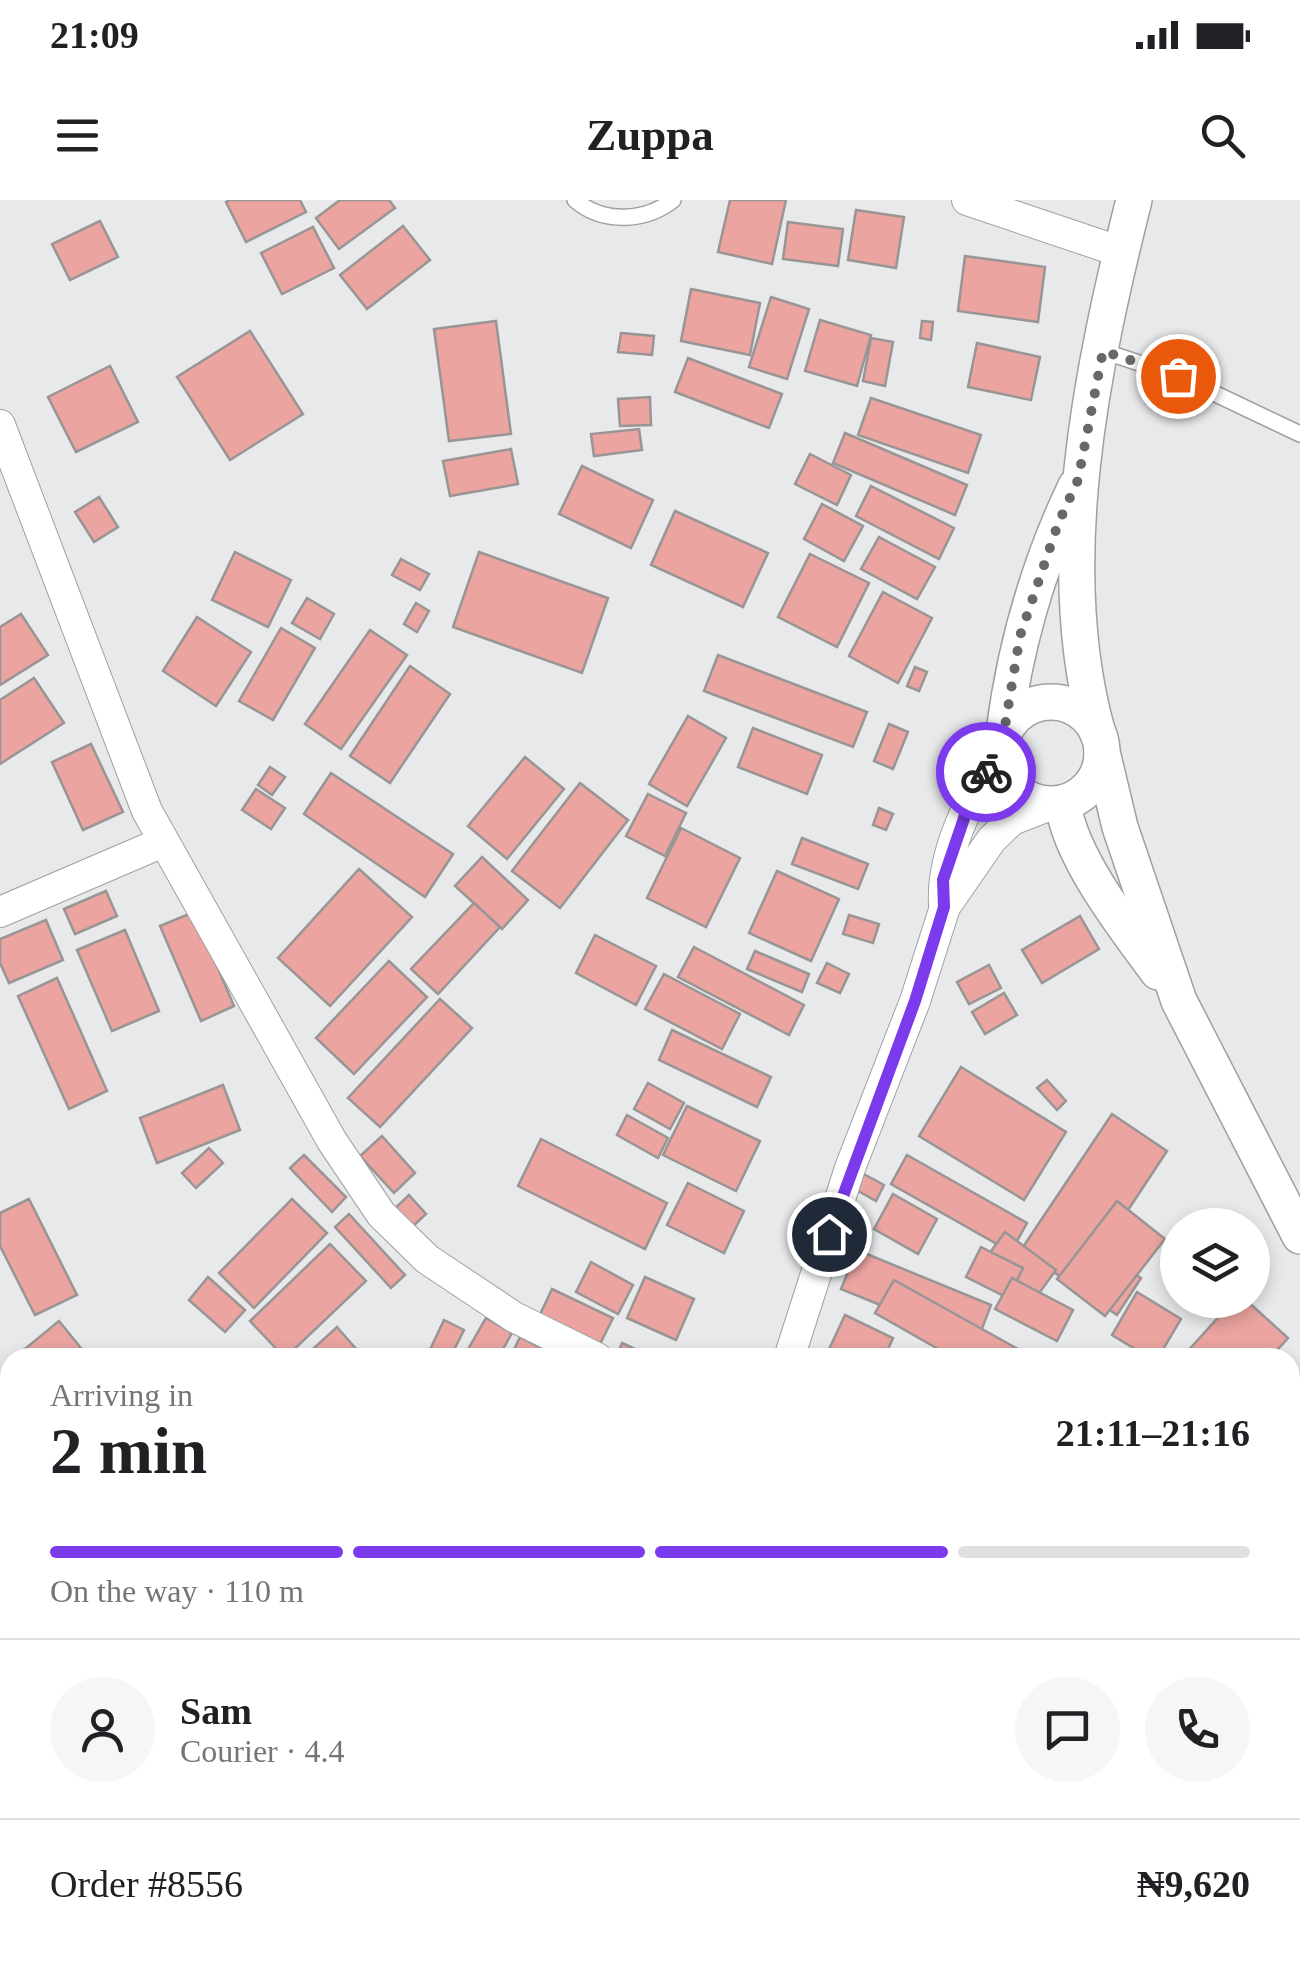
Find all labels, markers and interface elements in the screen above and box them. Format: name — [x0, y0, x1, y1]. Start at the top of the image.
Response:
text: 21:09 — [50, 14, 139, 56]
icon: menu — [50, 108, 105, 163]
icon: search — [1195, 108, 1250, 163]
text: Zuppa — [586, 110, 714, 160]
pin — [1136, 334, 1221, 419]
icon: bag — [1151, 349, 1206, 404]
courier — [936, 722, 1036, 822]
icon: bike — [959, 745, 1014, 800]
pin — [787, 1192, 872, 1277]
icon: home — [802, 1207, 857, 1262]
map controls — [1160, 1208, 1270, 1318]
button: layers — [1160, 1208, 1270, 1318]
text: Arriving in — [50, 1377, 193, 1413]
text: 21:11–21:16 — [1056, 1412, 1250, 1454]
text: 2 min — [50, 1415, 207, 1487]
text: On the way · 110 m — [50, 1573, 304, 1609]
button: person — [50, 1677, 155, 1782]
button: chat — [1015, 1677, 1120, 1782]
button: phone — [1145, 1677, 1250, 1782]
text: Sam — [180, 1690, 252, 1732]
text: Courier · 4.4 — [180, 1733, 344, 1769]
text: Order #8556 — [50, 1863, 243, 1905]
text: ₦9,620 — [1137, 1863, 1250, 1905]

